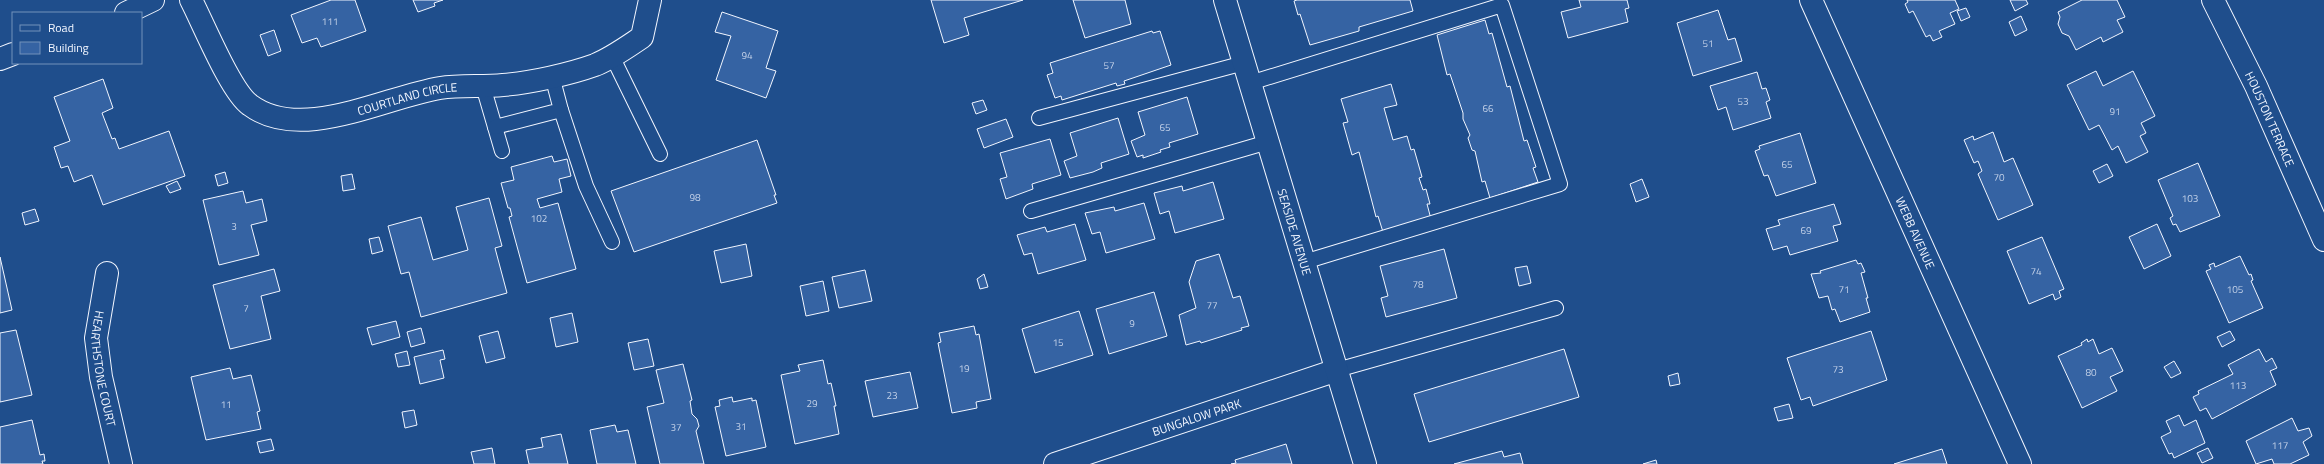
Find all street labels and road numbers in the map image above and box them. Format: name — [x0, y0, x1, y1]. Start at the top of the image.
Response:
street label: HOUSTON TERRACE — [2241, 68, 2300, 170]
street label: COURTLAND CIRCLE — [355, 77, 458, 120]
street label: SEASIDE AVENUE — [1273, 186, 1317, 278]
street label: WEBB AVENUE — [1891, 193, 1940, 272]
street label: HEARTHSTONE COURT — [86, 309, 122, 429]
street label: BUNGALOW PARK — [1149, 393, 1243, 441]

